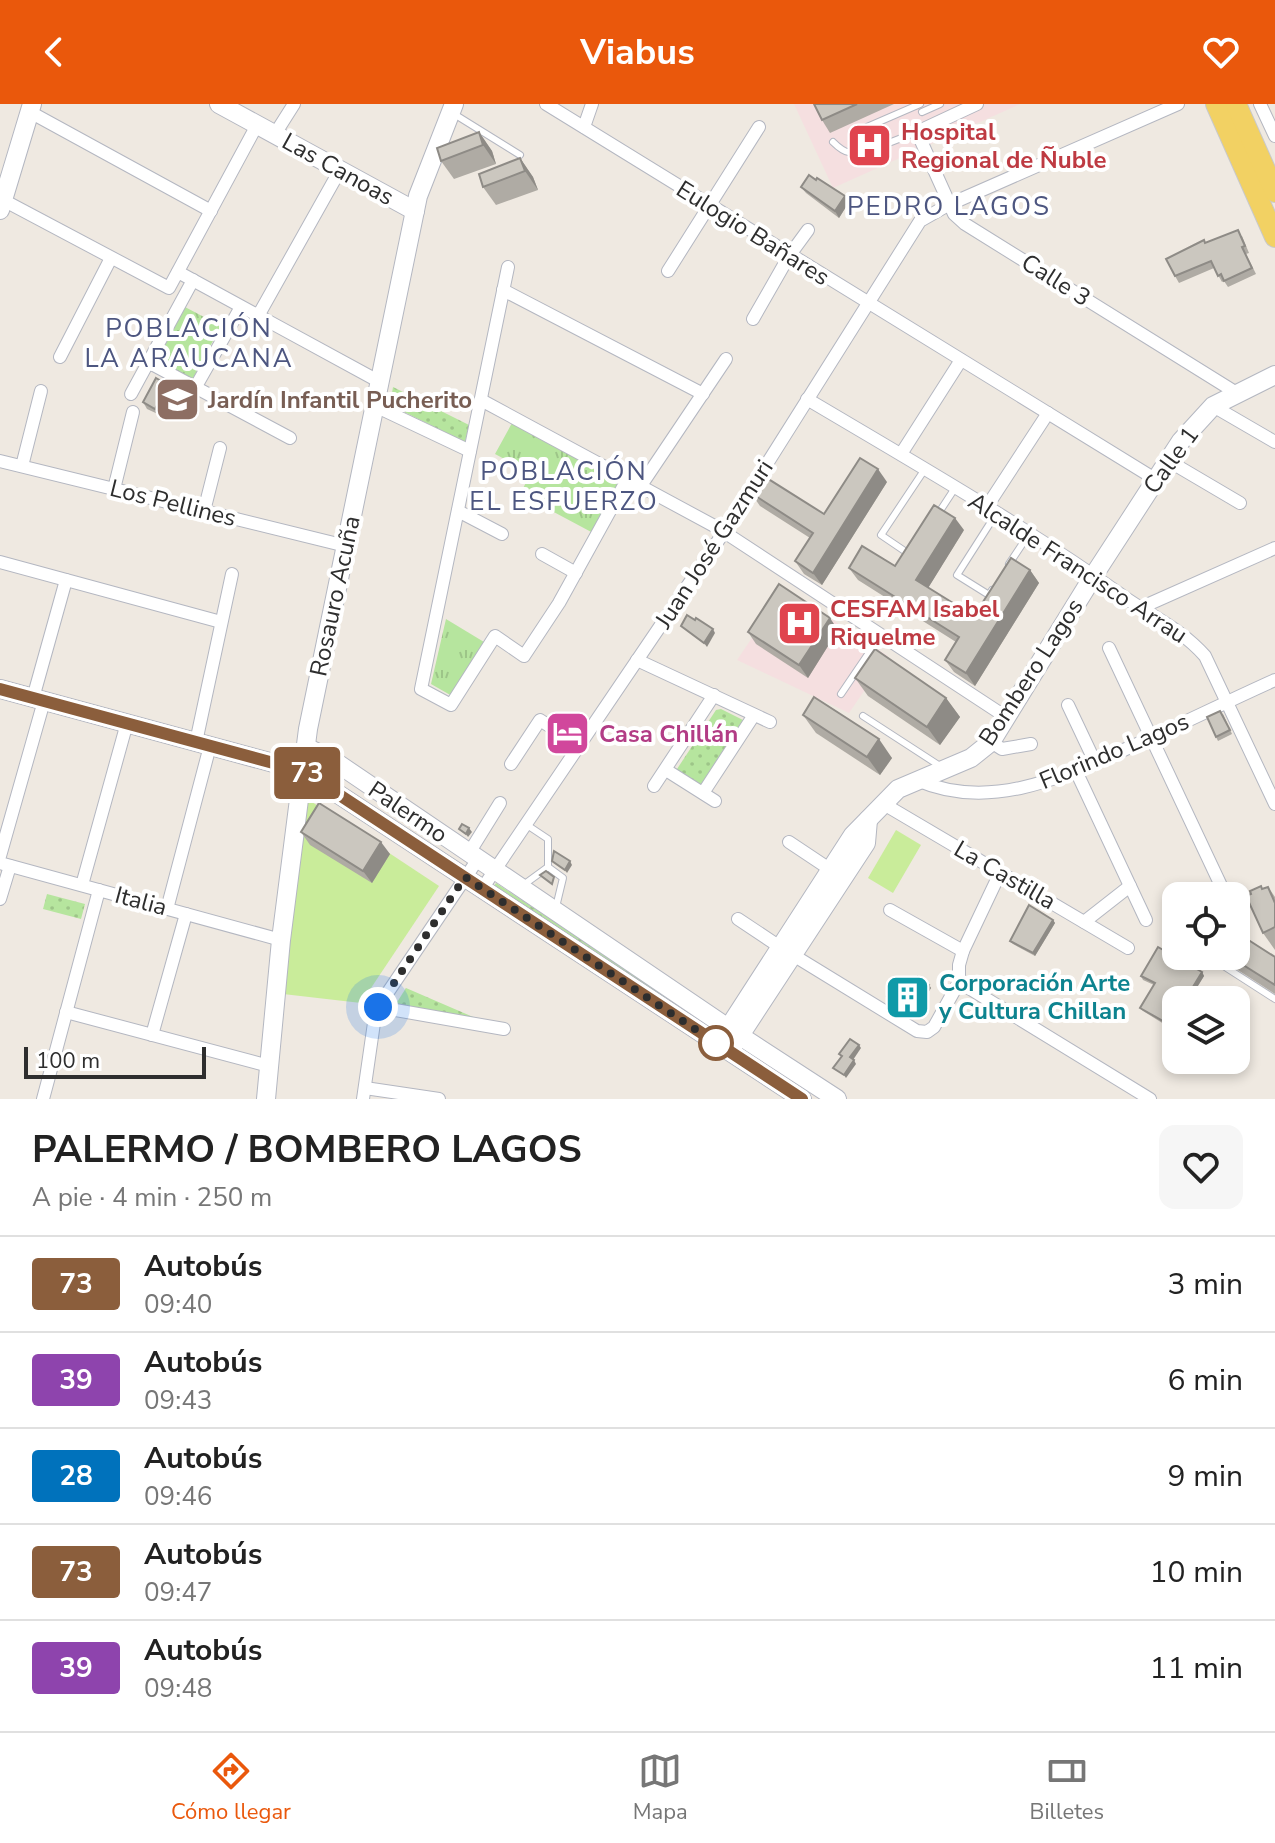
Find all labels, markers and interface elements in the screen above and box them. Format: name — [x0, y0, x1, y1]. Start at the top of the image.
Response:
text: Viabus — [580, 28, 695, 77]
icon: back — [32, 30, 76, 74]
icon: heart — [1199, 30, 1243, 74]
place label: Hospital Regional de Ñuble — [901, 116, 1107, 176]
hospital icon: Hospital Regional de Ñuble — [846, 122, 894, 170]
street label: Las Canoas — [276, 125, 400, 213]
street label: Eulogio Bañares — [670, 173, 836, 293]
district label: PEDRO LAGOS — [847, 189, 1051, 224]
street label: Calle 3 — [1015, 246, 1097, 314]
district label: POBLACIÓN LA ARAUCANA — [84, 311, 294, 376]
school or university icon: Jardín Infantil Pucherito — [153, 376, 201, 424]
place label: Jardín Infantil Pucherito — [207, 384, 472, 416]
street label: Calle 1 — [1136, 420, 1206, 500]
district label: POBLACIÓN EL ESFUERZO — [469, 454, 659, 519]
street label: Juan José Gazmuri — [647, 454, 780, 635]
street label: Los Pellines — [106, 472, 240, 534]
street label: Alcalde Francisco Arrau — [962, 485, 1194, 651]
street label: Rosauro Acuña — [302, 513, 368, 679]
street label: Bombero Lagos — [971, 592, 1091, 752]
place label: CESFAM Isabel Riquelme — [830, 593, 1000, 653]
hospital icon: CESFAM Isabel Riquelme — [775, 599, 823, 647]
street label: Florindo Lagos — [1034, 705, 1194, 797]
hotel icon: Casa Chillán — [544, 710, 592, 758]
place label: Casa Chillán — [599, 718, 738, 750]
line badge: 73 — [271, 747, 343, 799]
text: 73 — [290, 754, 324, 792]
street label: Palermo — [362, 774, 454, 850]
street label: La Castilla — [948, 833, 1062, 917]
street label: Italia — [111, 879, 171, 923]
map controls — [1162, 882, 1250, 1074]
button: locate — [1162, 882, 1250, 970]
place label: Corporación Arte y Cultura Chillan — [938, 967, 1130, 1027]
building icon: Corporación Arte y Cultura Chillan — [884, 973, 932, 1021]
button: layers — [1162, 986, 1250, 1074]
your location — [358, 987, 398, 1027]
unlabelled marker — [699, 1026, 733, 1060]
scale bar — [24, 1043, 206, 1079]
text: 100 m — [36, 1046, 100, 1076]
text: PALERMO / BOMBERO LAGOS — [32, 1124, 582, 1175]
button: heart — [1159, 1125, 1243, 1209]
text: A pie · 4 min · 250 m — [32, 1180, 272, 1215]
text: Autobús — [144, 1246, 262, 1287]
text: 3 min — [1168, 1264, 1243, 1305]
text: 73 — [59, 1265, 93, 1303]
text: 09:40 — [144, 1287, 212, 1322]
text: Autobús — [144, 1342, 262, 1383]
text: 6 min — [1168, 1360, 1243, 1401]
text: 39 — [59, 1361, 93, 1399]
text: 09:43 — [144, 1383, 212, 1418]
text: Autobús — [144, 1438, 262, 1479]
text: 9 min — [1168, 1456, 1243, 1497]
text: 28 — [59, 1457, 93, 1495]
text: 09:46 — [144, 1479, 212, 1514]
text: Autobús — [144, 1534, 262, 1575]
text: 10 min — [1150, 1552, 1243, 1593]
text: 73 — [59, 1553, 93, 1591]
text: 09:47 — [144, 1575, 212, 1610]
text: Autobús — [144, 1630, 262, 1671]
text: 11 min — [1150, 1648, 1243, 1689]
text: 39 — [59, 1649, 93, 1687]
text: 09:48 — [144, 1671, 212, 1706]
tab: Cómo llegar — [171, 1749, 291, 1827]
tab: Mapa — [633, 1749, 688, 1827]
tab: Billetes — [1030, 1749, 1104, 1827]

